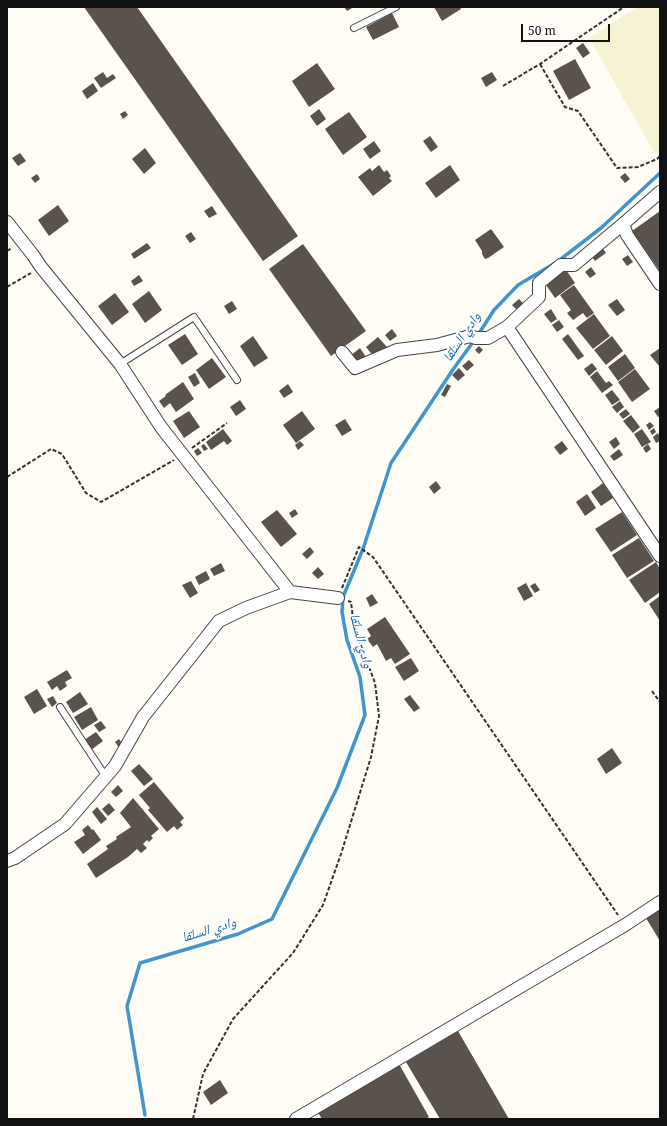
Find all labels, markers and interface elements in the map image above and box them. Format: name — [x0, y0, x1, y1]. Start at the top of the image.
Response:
scale bar — [523, 16, 612, 42]
text: 50 m — [528, 22, 556, 39]
water label: وادي السلقا — [439, 309, 485, 365]
water label: وادي السلقا — [346, 612, 376, 670]
water label: وادي السلقا — [180, 914, 238, 946]

